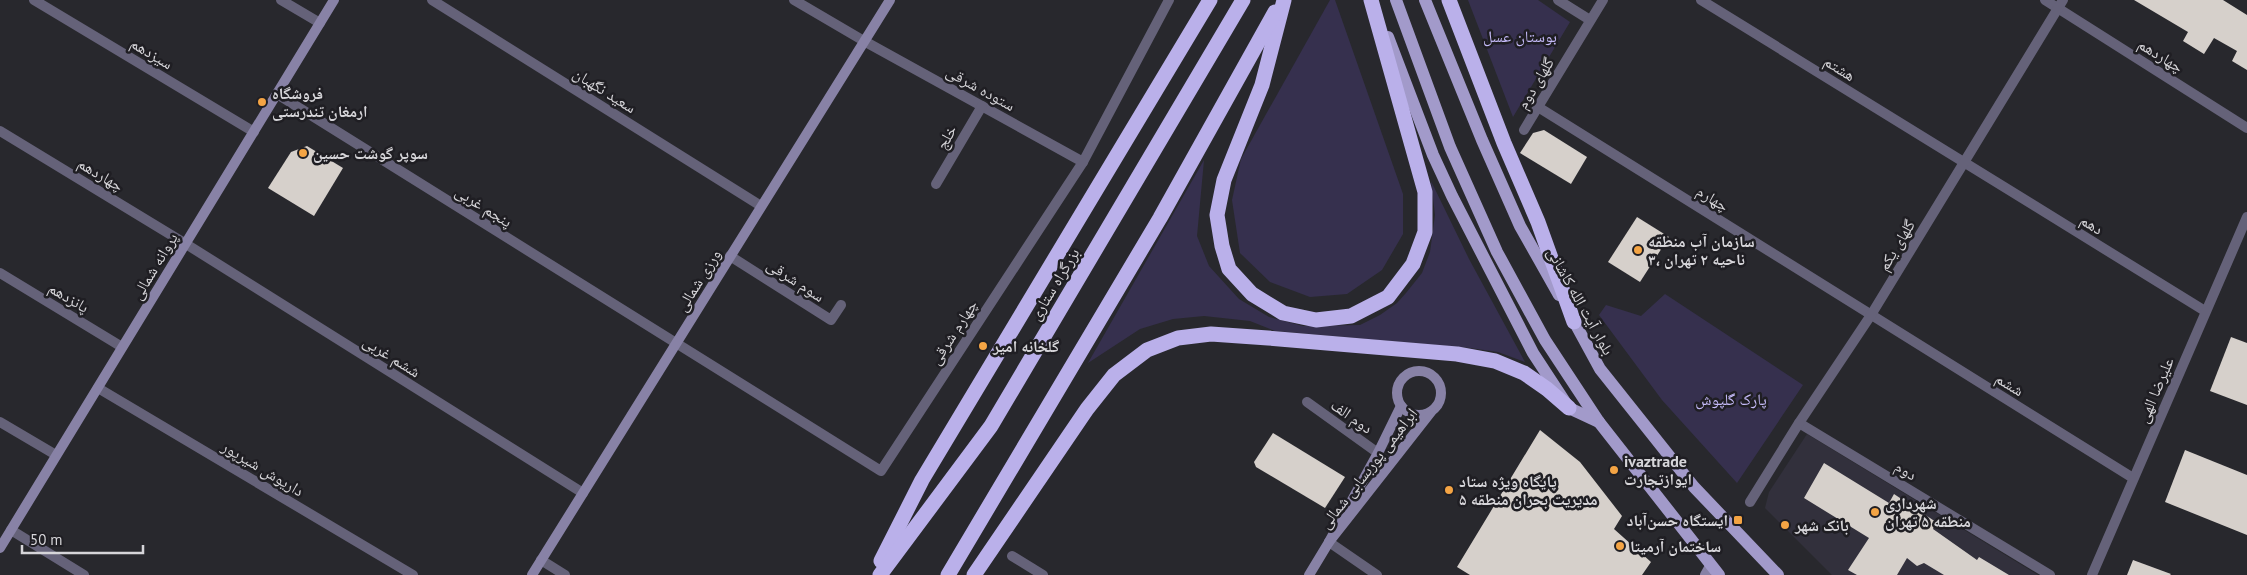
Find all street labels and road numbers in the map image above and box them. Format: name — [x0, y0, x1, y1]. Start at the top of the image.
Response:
street label: سیزدهم — [127, 33, 177, 74]
street label: چهاردهم — [2134, 33, 2187, 77]
street label: هشتم — [1820, 51, 1859, 86]
street label: گلهای دوم — [1512, 53, 1559, 113]
street label: ستوده شرقی — [942, 61, 1019, 116]
street label: سعید نگهبان — [569, 63, 640, 118]
street label: خلج — [931, 121, 962, 153]
street label: چهاردهم — [74, 153, 127, 196]
street label: چهارم — [1693, 180, 1733, 216]
street label: پنجم غربی — [451, 181, 516, 232]
street label: دهم — [2076, 209, 2107, 239]
street label: گلهای یکم — [1873, 215, 1920, 275]
street label: پروانه شمالی — [126, 229, 183, 304]
street label: بزرگراه ستاری — [1025, 244, 1084, 324]
street label: بلوار آیت الله کاشانی — [1542, 244, 1619, 359]
street label: ورزی شمالی — [671, 245, 726, 315]
street label: سوم شرقی — [763, 254, 829, 307]
street label: پانزدهم — [45, 277, 93, 318]
street label: چهارم شرقی — [925, 296, 982, 369]
street label: ششم غربی — [359, 331, 424, 382]
street label: علیرضا الهی — [2132, 354, 2179, 426]
street label: ششم — [1992, 368, 2028, 401]
street label: دوم الف — [1327, 394, 1377, 438]
street label: ابراهیمی پوربسابی شمالی — [1315, 404, 1422, 533]
street label: داریوش شیرپور — [217, 435, 308, 501]
street label: دوم — [1891, 456, 1921, 485]

